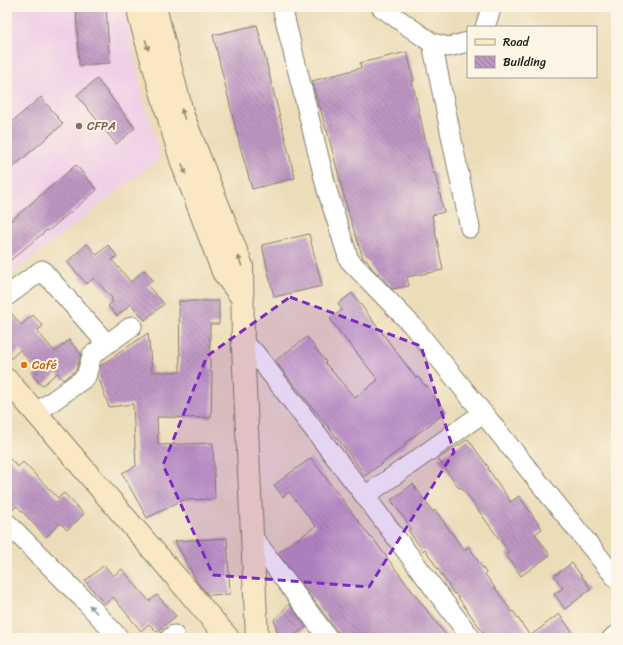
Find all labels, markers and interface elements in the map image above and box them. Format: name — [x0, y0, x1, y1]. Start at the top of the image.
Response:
legend — [467, 26, 597, 78]
text: Road — [503, 31, 530, 53]
one-way arrow — [144, 39, 150, 51]
text: Building — [503, 51, 546, 73]
one-way arrow — [180, 107, 186, 119]
place label: CFPA — [87, 115, 116, 137]
marker: CFPA — [74, 121, 84, 131]
one-way arrow — [182, 164, 188, 176]
one-way arrow — [237, 254, 243, 266]
place label: Café — [32, 354, 57, 376]
marker: Café — [19, 360, 29, 370]
one-way arrow — [88, 604, 98, 614]

